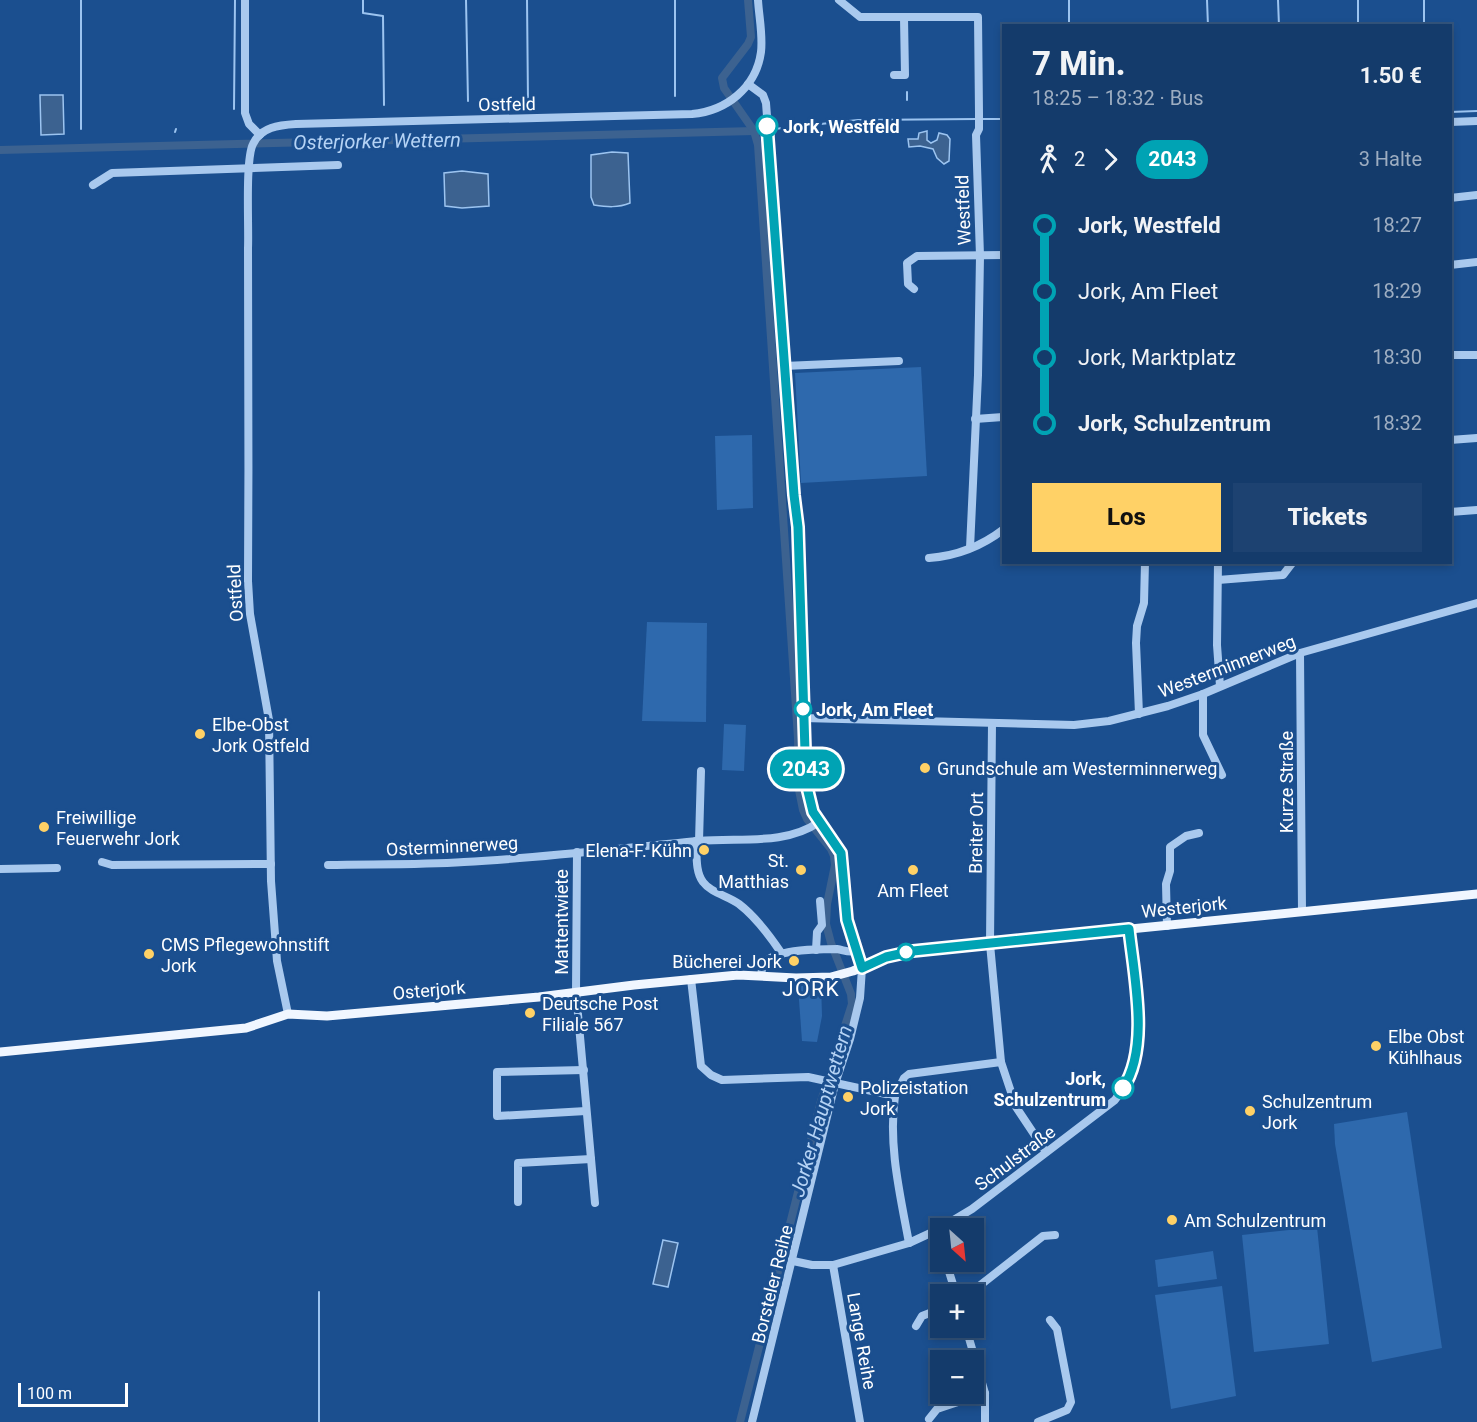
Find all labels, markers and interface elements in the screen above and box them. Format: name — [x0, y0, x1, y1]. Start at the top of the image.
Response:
text: 7 Min. — [1032, 44, 1125, 83]
text: 1.50 € — [1360, 63, 1422, 88]
text: 18:25 – 18:32 · Bus — [1032, 86, 1204, 110]
street label: Ostfeld — [478, 93, 536, 115]
marker: Jork, Westfeld — [756, 115, 778, 137]
place label: Jork, Westfeld — [783, 116, 900, 137]
water label: Osterjorker Wettern — [293, 128, 461, 154]
icon: walk — [1032, 143, 1065, 176]
icon: forward — [1094, 143, 1127, 176]
text: 2 — [1074, 147, 1085, 171]
text: 2043 — [1148, 147, 1196, 171]
text: 3 Halte — [1359, 147, 1422, 171]
street label: Westfeld — [951, 174, 975, 246]
text: Jork, Westfeld — [1078, 213, 1221, 238]
text: 18:27 — [1372, 213, 1422, 237]
text: Jork, Am Fleet — [1078, 279, 1218, 304]
text: 18:29 — [1372, 279, 1422, 303]
text: Jork, Marktplatz — [1078, 345, 1236, 370]
text: 18:30 — [1372, 345, 1422, 369]
text: Jork, Schulzentrum — [1078, 411, 1271, 436]
text: 18:32 — [1372, 411, 1422, 435]
button: Los — [1032, 483, 1221, 552]
button: Tickets — [1233, 483, 1422, 552]
street label: Ostfeld — [223, 564, 247, 622]
street label: Westerminnerweg — [1156, 630, 1298, 702]
place label: Jork, Am Fleet — [816, 699, 933, 720]
marker: Jork, Am Fleet — [794, 700, 812, 718]
place label: Elbe-Obst Jork Ostfeld — [212, 714, 310, 756]
marker: Elbe-Obst Jork Ostfeld — [193, 727, 207, 741]
street label: Kurze Straße — [1276, 731, 1297, 833]
line badge: 2043 — [764, 750, 848, 788]
text: 2043 — [782, 757, 830, 781]
place label: Grundschule am Westerminnerweg — [937, 758, 1217, 779]
marker: Grundschule am Westerminnerweg — [918, 761, 932, 775]
street label: Breiter Ort — [965, 792, 987, 874]
place label: Freiwillige Feuerwehr Jork — [56, 807, 181, 849]
marker: Freiwillige Feuerwehr Jork — [37, 820, 51, 834]
street label: Osterminnerweg — [385, 832, 519, 860]
place label: Elena-F. Kühn — [585, 840, 692, 861]
marker: Elena-F. Kühn — [697, 843, 711, 857]
place label: St. Matthias — [718, 850, 789, 892]
marker: St. Matthias — [794, 863, 808, 877]
marker: Am Fleet — [906, 863, 920, 877]
street label: Mattentwiete — [551, 869, 572, 975]
place label: Am Fleet — [877, 880, 949, 901]
street label: Westerjork — [1140, 892, 1229, 922]
place label: CMS Pflegewohnstift Jork — [161, 934, 330, 976]
unlabelled marker — [897, 943, 915, 961]
marker: CMS Pflegewohnstift Jork — [142, 947, 156, 961]
place label: Bücherei Jork — [672, 951, 783, 972]
marker: Bücherei Jork — [787, 954, 801, 968]
street label: Osterjork — [392, 976, 467, 1004]
district label: JORK — [782, 977, 840, 1001]
place label: Deutsche Post Filiale 567 — [542, 993, 659, 1035]
marker: Deutsche Post Filiale 567 — [523, 1006, 537, 1020]
water label: Jorker Hauptwettern — [785, 1023, 857, 1199]
place label: Elbe Obst Kühlhaus — [1388, 1026, 1465, 1068]
marker: Elbe Obst Kühlhaus — [1369, 1039, 1383, 1053]
place label: Jork, Schulzentrum — [993, 1068, 1106, 1110]
place label: Polizeistation Jork — [860, 1077, 968, 1119]
marker: Jork, Schulzentrum — [1112, 1077, 1134, 1099]
marker: Polizeistation Jork — [841, 1090, 855, 1104]
place label: Schulzentrum Jork — [1262, 1091, 1372, 1133]
marker: Schulzentrum Jork — [1243, 1104, 1257, 1118]
street label: Schulstraße — [971, 1121, 1059, 1195]
place label: Am Schulzentrum — [1184, 1210, 1326, 1231]
marker: Am Schulzentrum — [1165, 1213, 1179, 1227]
north arrow — [930, 1218, 984, 1272]
map controls — [930, 1218, 984, 1404]
street label: Borsteler Reihe — [747, 1223, 797, 1345]
button: + — [930, 1284, 984, 1338]
street label: Lange Reihe — [843, 1291, 881, 1391]
button: − — [930, 1350, 984, 1404]
scale bar — [18, 1380, 128, 1408]
text: 100 m — [27, 1384, 72, 1403]

